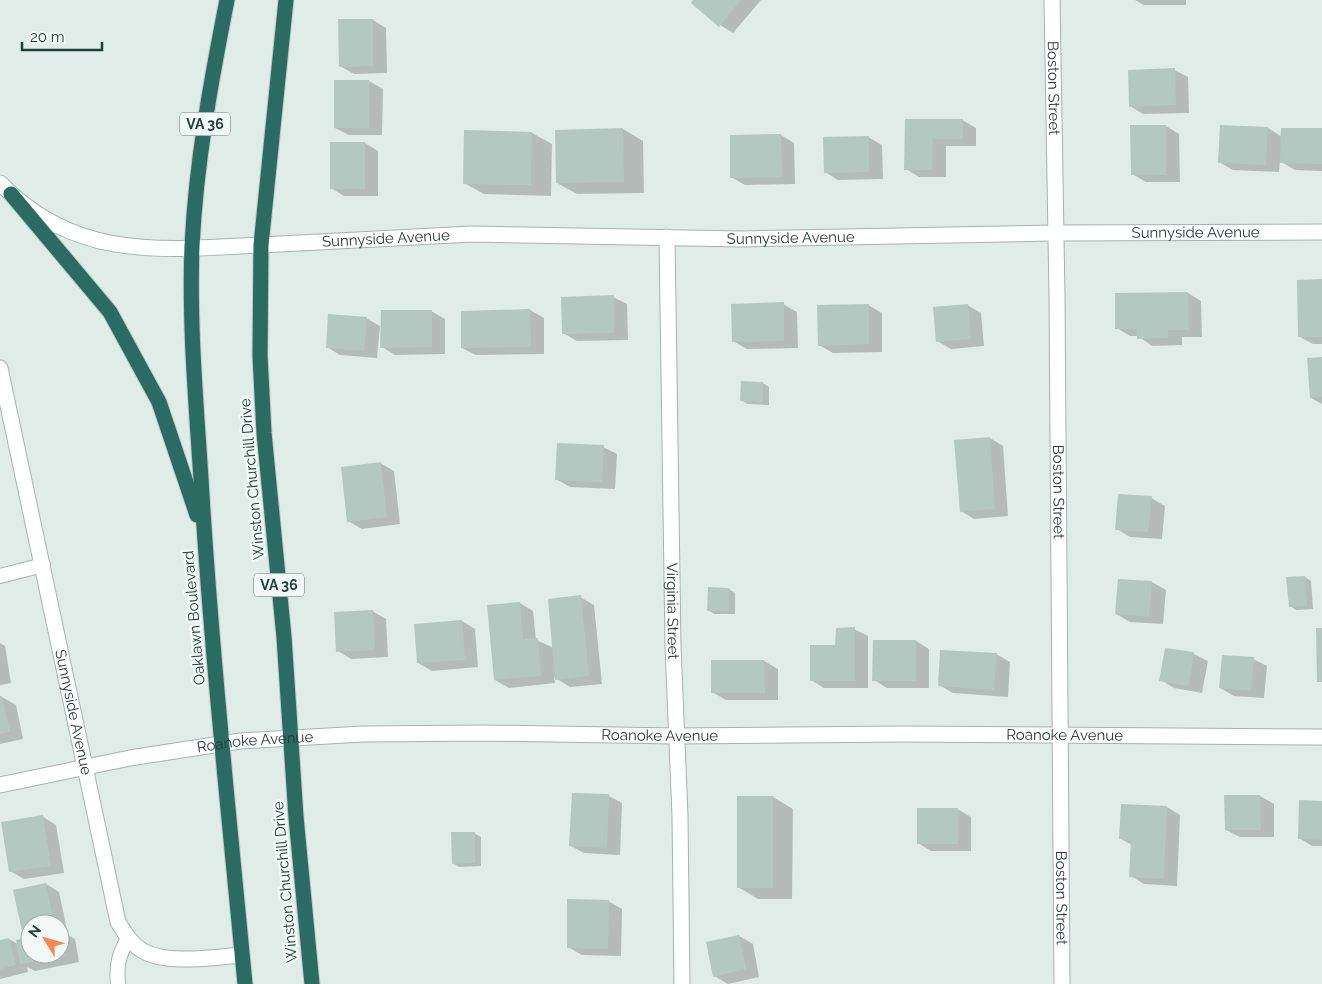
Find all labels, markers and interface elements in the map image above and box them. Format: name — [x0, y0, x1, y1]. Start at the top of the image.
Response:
scale bar — [22, 20, 102, 52]
text: 20 m — [30, 28, 65, 46]
street label: Boston Street — [1044, 41, 1063, 135]
road number: VA 36 — [180, 112, 230, 136]
street label: Sunnyside Avenue — [1132, 223, 1260, 242]
street label: Sunnyside Avenue — [321, 226, 450, 251]
street label: Sunnyside Avenue — [726, 228, 855, 248]
street label: Winston Churchill Drive — [236, 397, 268, 560]
street label: Boston Street — [1049, 445, 1068, 539]
street label: Oaklawn Boulevard — [179, 550, 209, 686]
street label: Virginia Street — [663, 562, 683, 660]
road number: VA 36 — [254, 574, 304, 596]
street label: Sunnyside Avenue — [51, 648, 96, 777]
street label: Roanoke Avenue — [601, 726, 718, 745]
street label: Roanoke Avenue — [1006, 726, 1123, 745]
street label: Roanoke Avenue — [196, 728, 314, 757]
street label: Winston Churchill Drive — [269, 800, 301, 963]
street label: Boston Street — [1052, 851, 1071, 945]
north arrow — [20, 914, 70, 964]
text: N — [25, 922, 44, 940]

